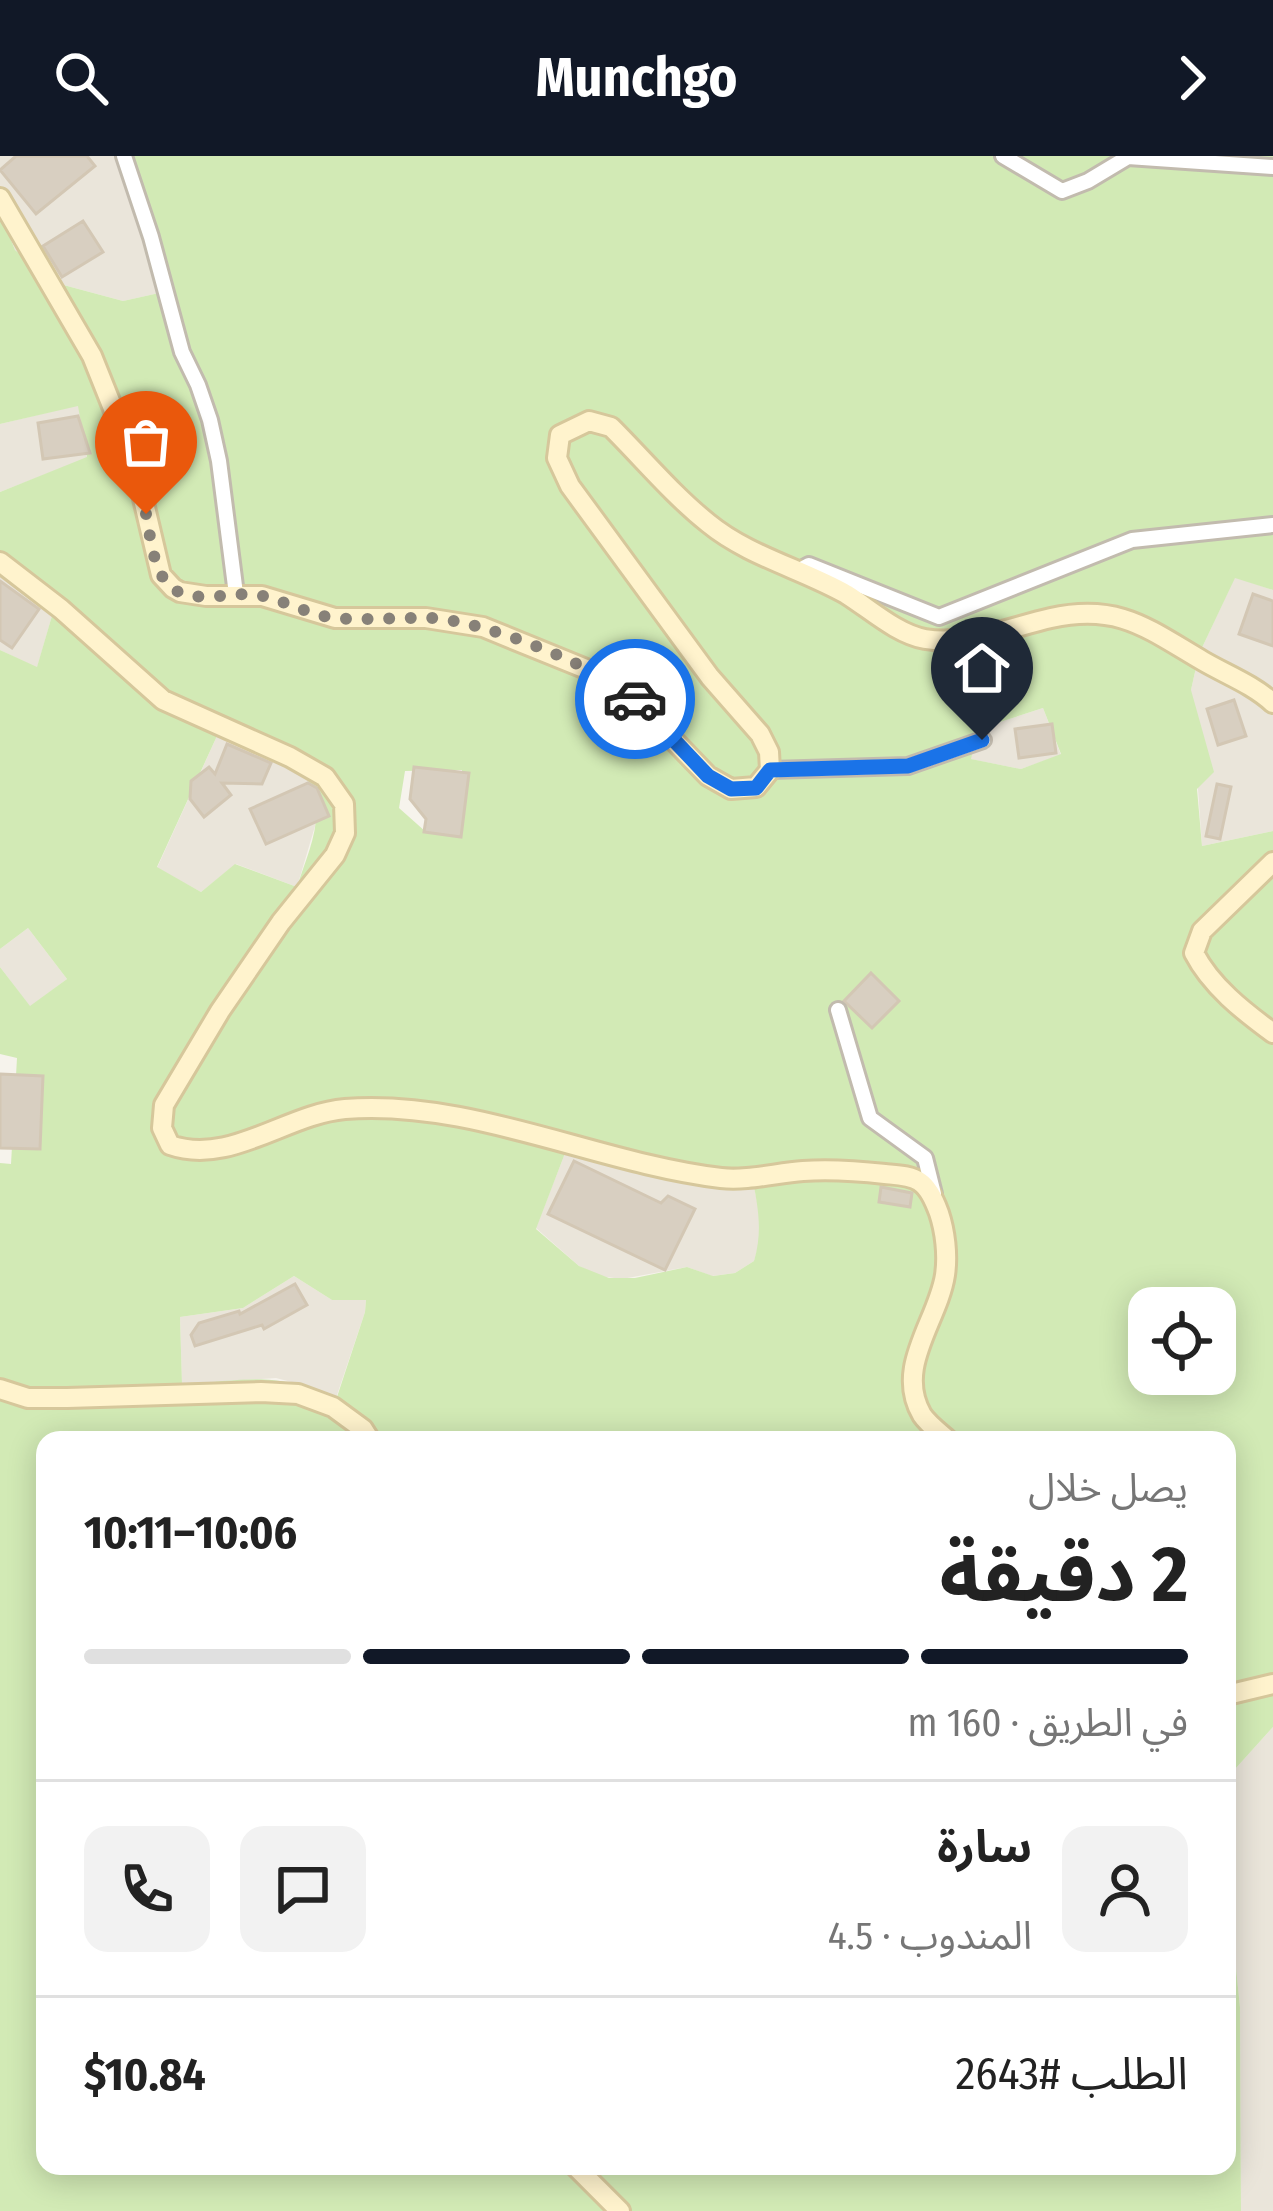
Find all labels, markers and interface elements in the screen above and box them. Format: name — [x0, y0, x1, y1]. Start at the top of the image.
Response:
icon: search — [48, 45, 114, 111]
icon: forward — [1159, 45, 1225, 111]
text: Munchgo — [536, 46, 737, 110]
pin — [95, 391, 197, 514]
icon: bag — [113, 409, 179, 475]
pin — [931, 617, 1033, 740]
icon: home — [949, 635, 1015, 701]
courier — [575, 639, 695, 759]
icon: car — [602, 666, 668, 732]
map controls — [1128, 1287, 1236, 1395]
button: locate — [1128, 1287, 1236, 1395]
text: يصل خلال — [1028, 1465, 1188, 1511]
text: 10:06–10:11 — [84, 1506, 297, 1560]
text: 2 دقيقة — [939, 1528, 1188, 1622]
text: في الطريق · 160 m — [907, 1700, 1188, 1746]
text: سارة — [937, 1820, 1032, 1874]
button: phone — [84, 1826, 210, 1952]
button: chat — [240, 1826, 366, 1952]
button: person — [1062, 1826, 1188, 1952]
text: المندوب · 4.5 — [828, 1913, 1032, 1959]
text: الطلب #2643 — [956, 2047, 1188, 2101]
text: $10.84 — [84, 2048, 206, 2102]

